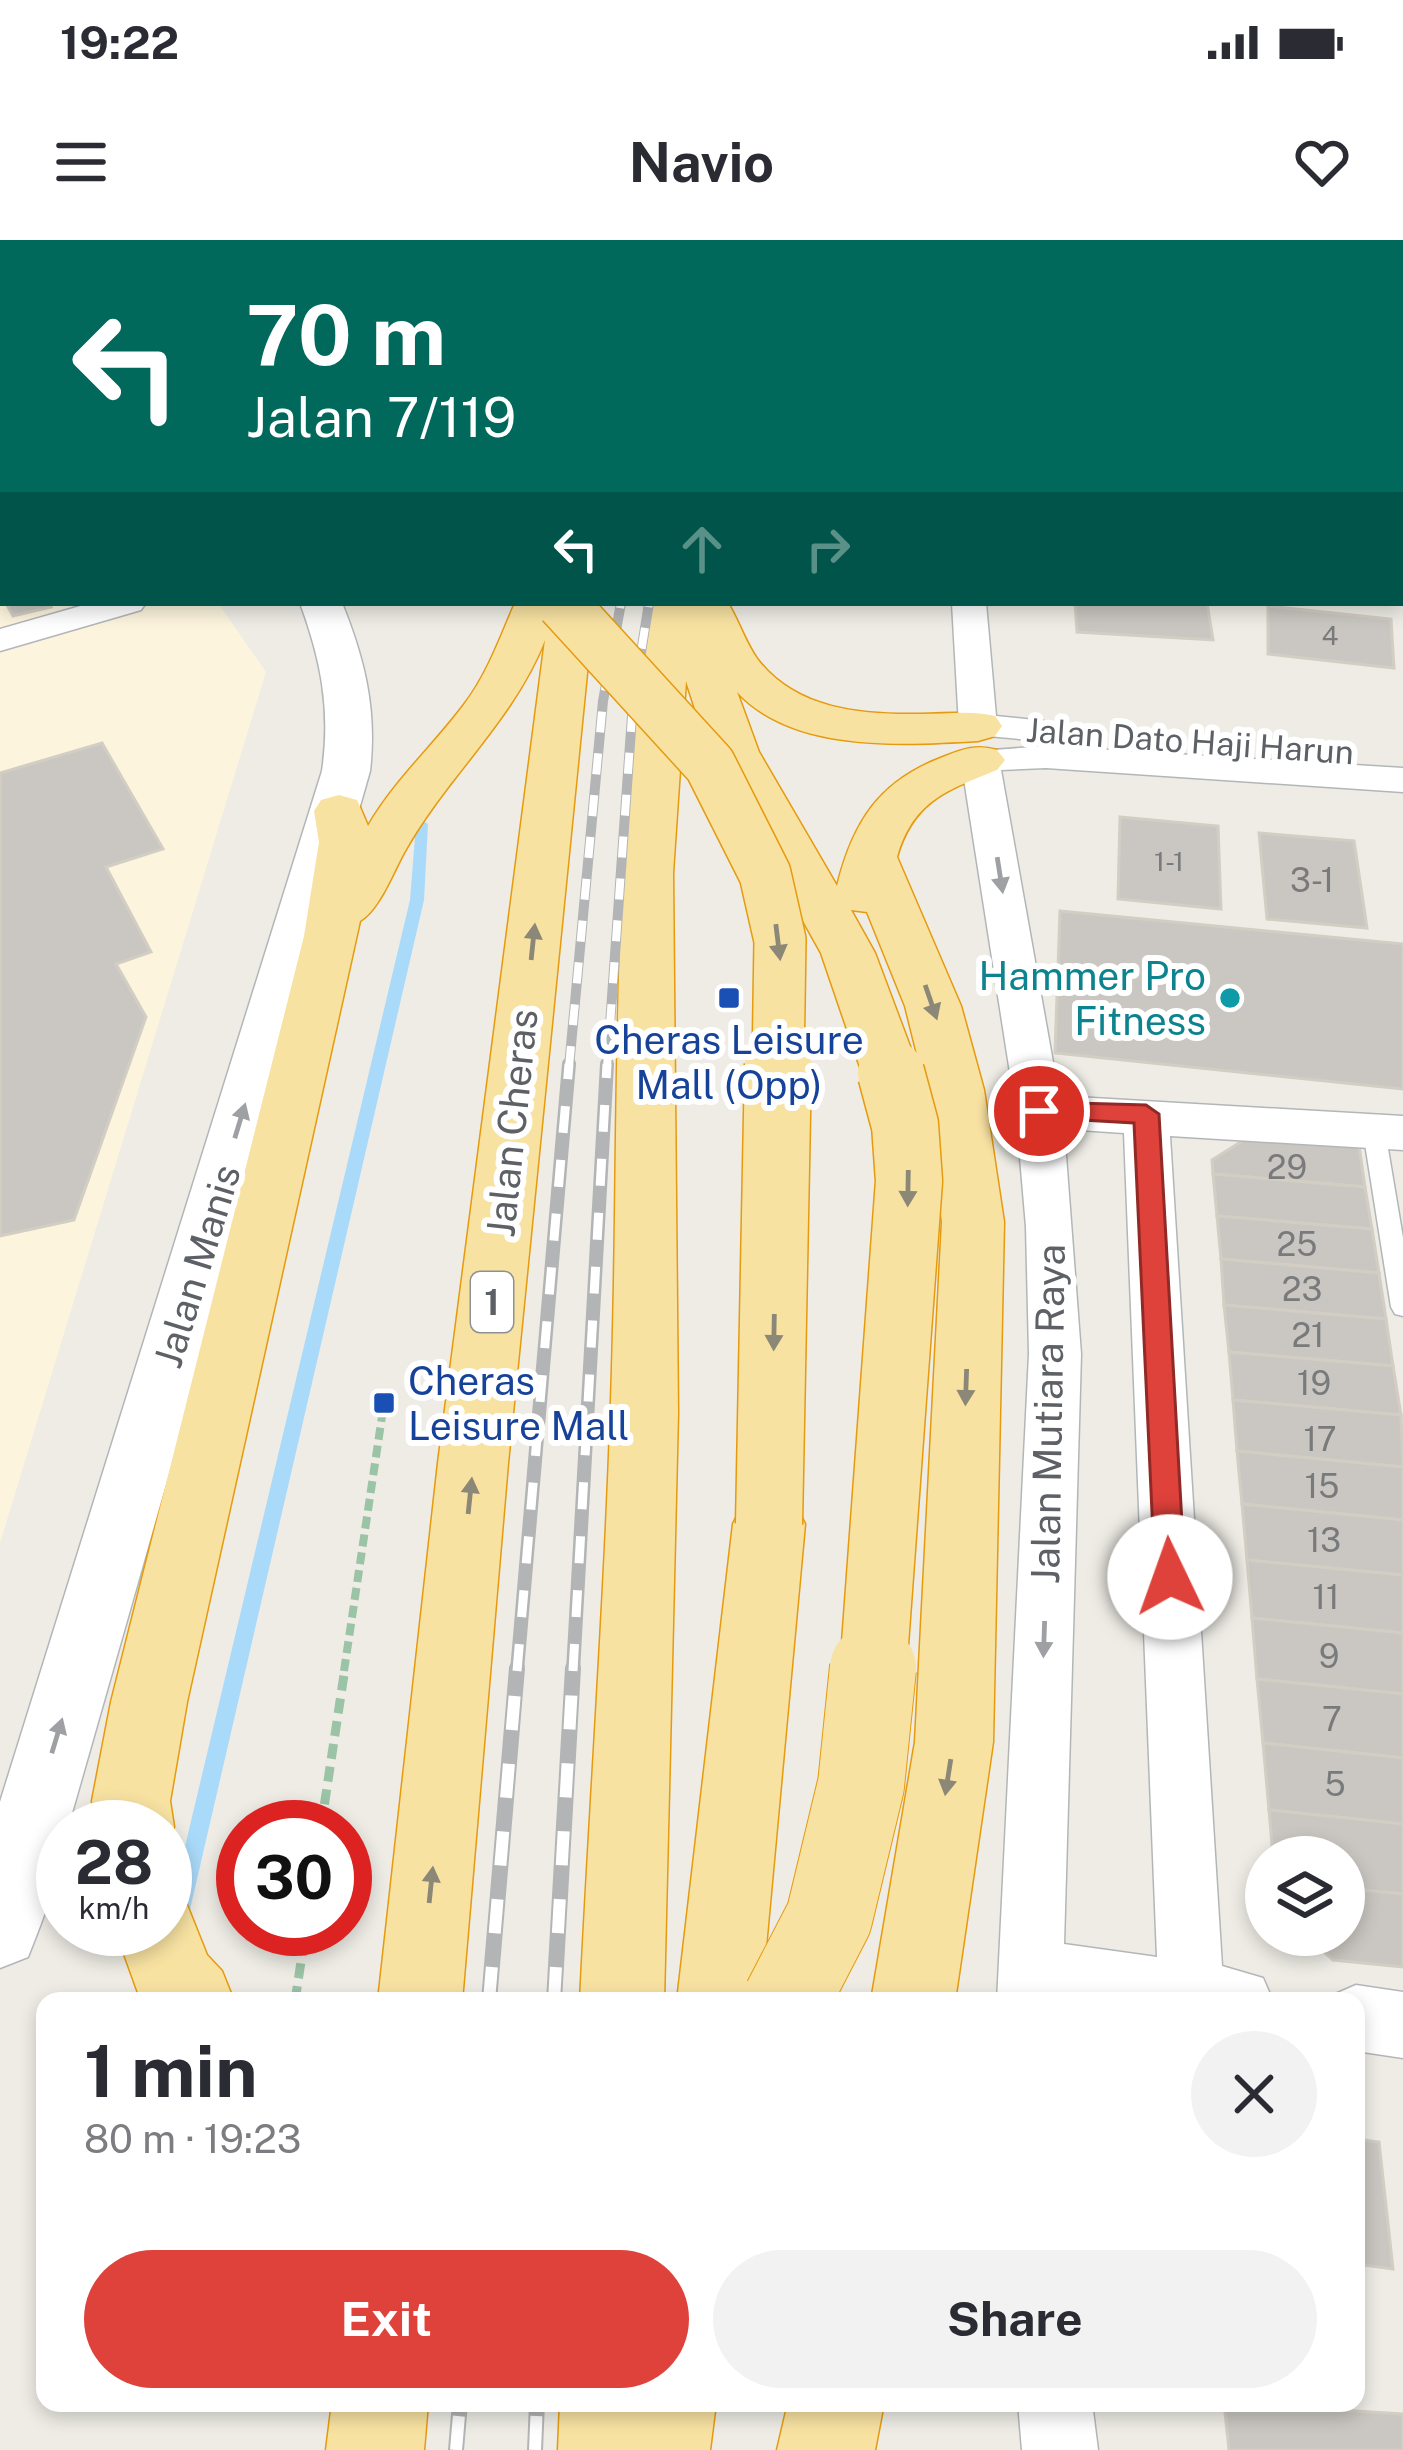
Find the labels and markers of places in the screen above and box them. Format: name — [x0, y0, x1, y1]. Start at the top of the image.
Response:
place label: Hammer Pro Fitness — [979, 953, 1206, 1044]
marker: Cheras Leisure Mall (Opp) — [716, 985, 742, 1011]
marker: Hammer Pro Fitness — [1217, 985, 1243, 1011]
place label: Cheras Leisure Mall (Opp) — [594, 1017, 864, 1108]
pin — [988, 1060, 1090, 1162]
place label: Cheras Leisure Mall — [408, 1358, 629, 1449]
marker: Cheras Leisure Mall — [371, 1390, 397, 1416]

